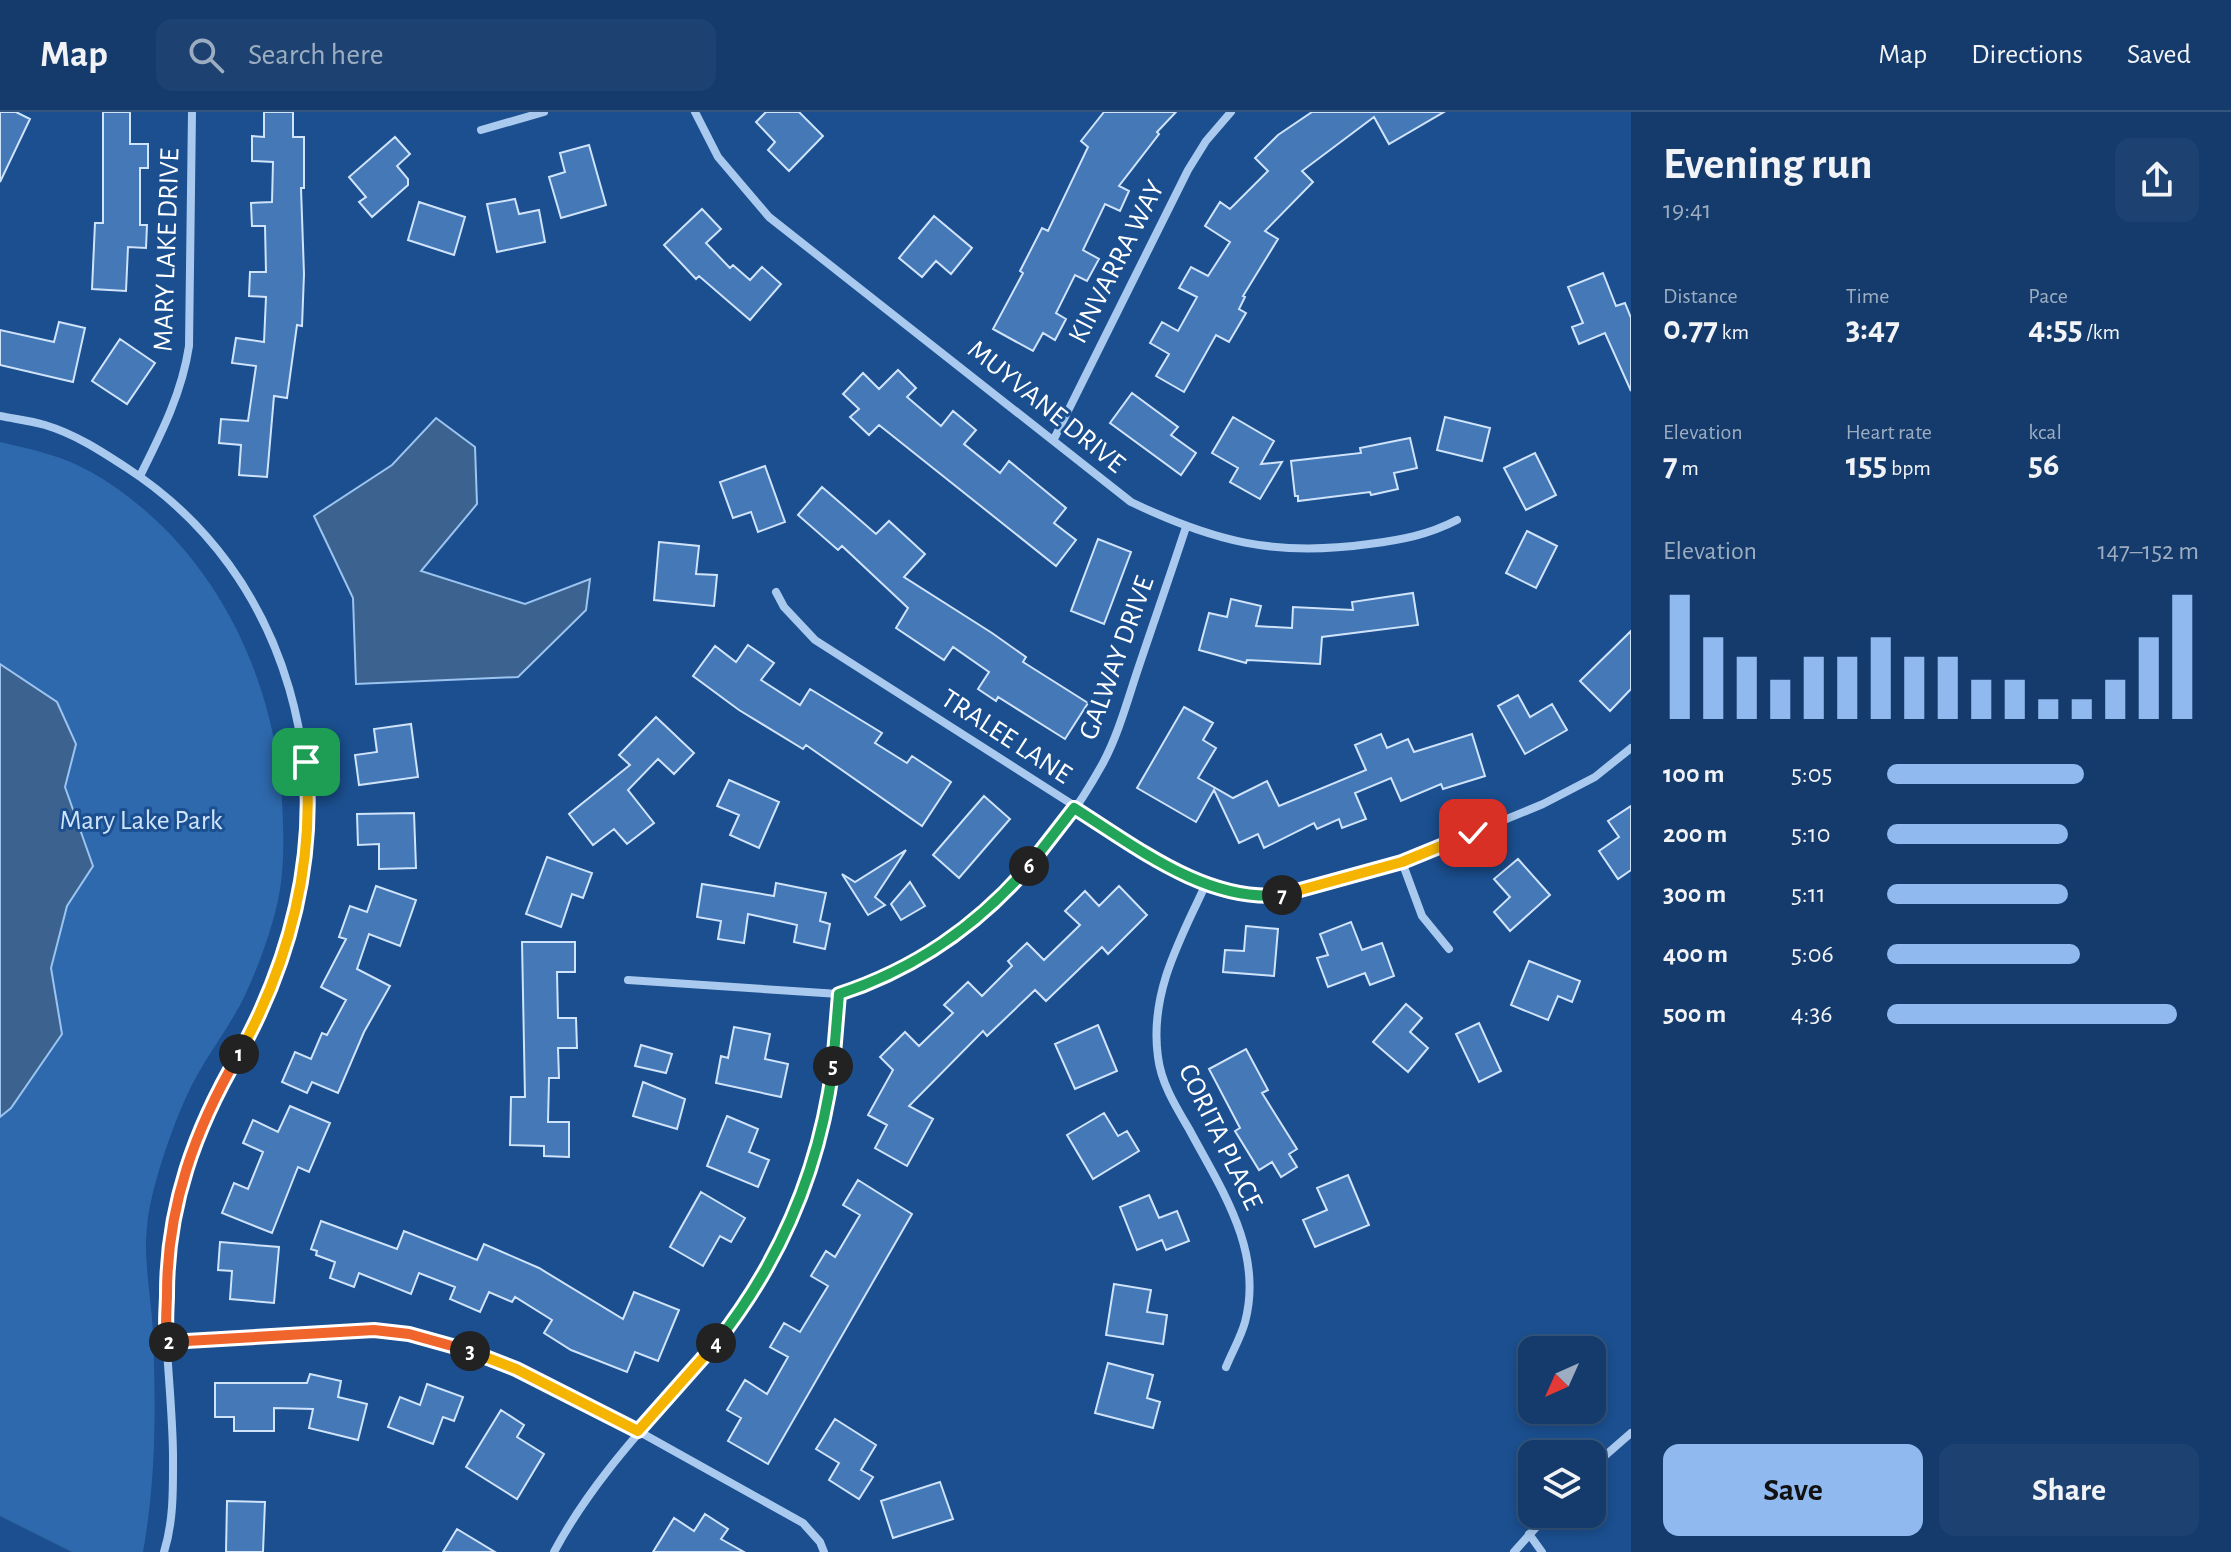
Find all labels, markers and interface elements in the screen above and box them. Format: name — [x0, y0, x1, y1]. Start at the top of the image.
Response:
search box — [156, 19, 716, 91]
icon: search — [184, 33, 228, 77]
text: Map — [40, 36, 108, 74]
text: Search here — [248, 40, 384, 70]
text: Map — [1878, 41, 1927, 69]
text: Directions — [1971, 41, 2083, 69]
text: Saved — [2127, 41, 2191, 69]
button: share — [2115, 138, 2199, 222]
text: Evening run — [1663, 143, 1872, 187]
street label: MARY LAKE DRIVE — [149, 148, 185, 352]
street label: KINVARRA WAY — [1064, 176, 1170, 348]
text: 19:41 — [1663, 197, 1712, 223]
text: Distance — [1663, 285, 1738, 307]
text: Time — [1846, 285, 1890, 307]
text: Pace — [2028, 285, 2068, 307]
text: 0.77 — [1663, 312, 1718, 346]
text: 3:47 — [1846, 312, 1900, 346]
text: 4:55 — [2028, 312, 2083, 346]
text: km — [1718, 321, 1749, 343]
text: /km — [2083, 321, 2120, 343]
street label: MUYVANE DRIVE — [962, 335, 1130, 479]
text: Elevation — [1663, 421, 1743, 443]
text: Heart rate — [1846, 421, 1932, 443]
text: kcal — [2028, 421, 2062, 443]
text: 7 — [1663, 448, 1678, 482]
text: 155 — [1846, 448, 1887, 482]
text: 56 — [2028, 448, 2059, 482]
text: m — [1678, 457, 1699, 479]
text: bpm — [1887, 457, 1931, 479]
text: Elevation — [1663, 538, 1757, 564]
text: 147–152 m — [2098, 538, 2199, 564]
street label: GALWAY DRIVE — [1074, 572, 1160, 744]
street label: TRALEE LANE — [936, 685, 1076, 789]
pin — [272, 728, 340, 796]
icon: arrive — [284, 740, 328, 784]
text: 100 m — [1663, 761, 1724, 787]
text: 5:05 — [1791, 761, 1832, 787]
pin — [1439, 799, 1507, 867]
park label: Mary Lake Park — [59, 807, 223, 835]
icon: check — [1451, 811, 1495, 855]
text: 200 m — [1663, 821, 1727, 847]
text: 5:10 — [1791, 821, 1831, 847]
pin: 6 — [1009, 846, 1049, 886]
text: 6 — [1024, 855, 1034, 877]
pin: 7 — [1262, 875, 1302, 915]
text: 300 m — [1663, 881, 1726, 907]
text: 5:11 — [1791, 881, 1826, 907]
text: 7 — [1277, 884, 1287, 906]
text: 400 m — [1663, 941, 1728, 967]
text: 5:06 — [1791, 941, 1834, 967]
text: 500 m — [1663, 1001, 1726, 1027]
text: 4:36 — [1791, 1001, 1832, 1027]
pin: 1 — [219, 1034, 259, 1074]
text: 1 — [235, 1043, 243, 1065]
pin: 5 — [813, 1046, 853, 1086]
text: 5 — [828, 1055, 838, 1077]
street label: CORITA PLACE — [1173, 1060, 1267, 1214]
pin: 2 — [149, 1322, 189, 1362]
pin: 4 — [696, 1323, 736, 1363]
text: 2 — [164, 1331, 174, 1353]
pin: 3 — [450, 1331, 490, 1371]
text: 4 — [710, 1332, 722, 1354]
north arrow — [1518, 1336, 1606, 1424]
map controls — [1518, 1336, 1606, 1528]
text: 3 — [465, 1340, 475, 1362]
button: layers — [1518, 1440, 1606, 1528]
button: Save — [1663, 1444, 1923, 1536]
button: Share — [1939, 1444, 2199, 1536]

